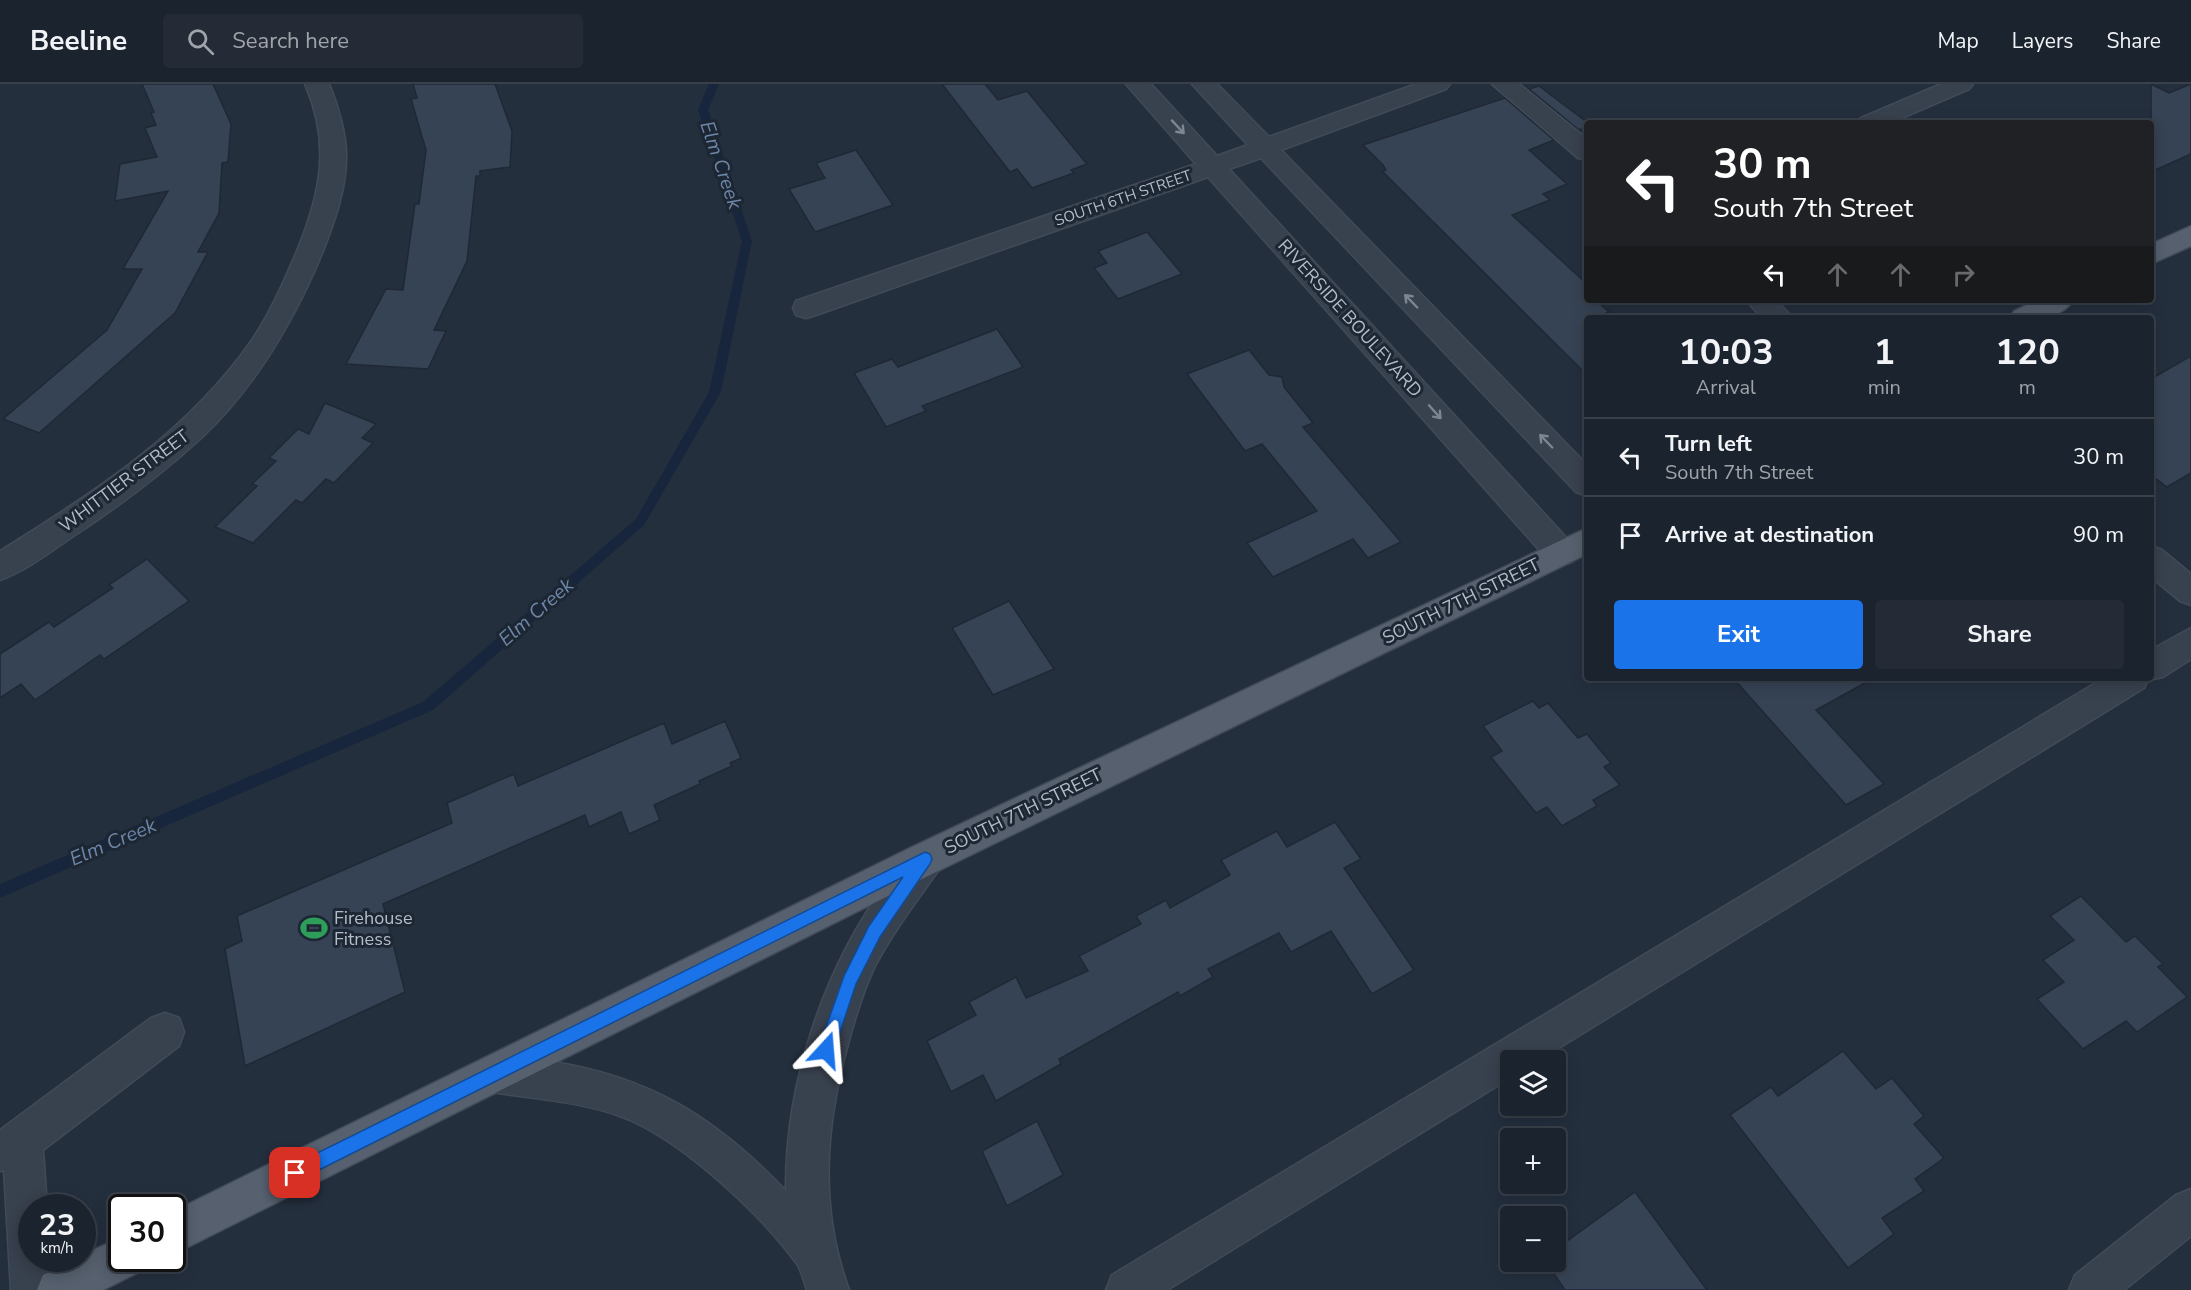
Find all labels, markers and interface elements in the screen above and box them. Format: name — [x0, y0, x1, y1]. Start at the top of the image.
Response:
search box — [163, 14, 583, 68]
text: Beeline — [30, 22, 127, 60]
icon: search — [184, 25, 217, 58]
text: Search here — [232, 26, 349, 56]
text: Map — [1937, 27, 1979, 55]
text: Layers — [2012, 27, 2073, 55]
text: Share — [2106, 27, 2161, 55]
water label: Elm Creek — [693, 117, 749, 214]
one-way arrow — [1171, 119, 1185, 134]
text: 30 m — [1713, 136, 1812, 193]
icon: left — [1614, 144, 1692, 222]
street label: SOUTH 6TH STREET — [1052, 165, 1194, 231]
text: South 7th Street — [1713, 190, 1913, 227]
street label: RIVERSIDE BOULEVARD — [1273, 234, 1427, 402]
icon: left — [1758, 258, 1791, 291]
icon: ahead — [1821, 258, 1854, 291]
icon: ahead — [1884, 258, 1917, 291]
icon: right — [1947, 258, 1980, 291]
one-way arrow — [1404, 293, 1419, 308]
text: 10:03 — [1678, 328, 1774, 377]
text: 1 — [1873, 328, 1895, 377]
text: 120 — [1995, 328, 2060, 377]
text: Arrival — [1696, 374, 1756, 401]
text: min — [1868, 374, 1901, 401]
text: m — [2019, 374, 2036, 401]
one-way arrow — [1428, 404, 1442, 419]
street label: WHITTIER STREET — [54, 424, 194, 538]
text: Turn left — [1665, 429, 1752, 459]
one-way arrow — [1539, 434, 1554, 449]
icon: left — [1614, 441, 1647, 474]
text: 30 m — [2073, 442, 2124, 472]
text: South 7th Street — [1665, 459, 1813, 486]
icon: arrive — [1614, 519, 1647, 552]
text: Arrive at destination — [1665, 520, 1874, 550]
text: 90 m — [2073, 520, 2124, 550]
street label: SOUTH 7TH STREET — [1378, 552, 1544, 650]
water label: Elm Creek — [493, 571, 580, 652]
button: Exit — [1614, 600, 1863, 669]
button: Share — [1875, 600, 2124, 669]
street label: SOUTH 7TH STREET — [940, 762, 1106, 860]
water label: Elm Creek — [66, 811, 161, 872]
place label: Firehouse Fitness — [334, 906, 413, 951]
sports icon: Firehouse Fitness — [299, 913, 329, 943]
position arrow — [794, 1018, 858, 1082]
map controls — [1500, 1050, 1566, 1272]
button: layers — [1500, 1050, 1566, 1116]
button: + — [1500, 1128, 1566, 1194]
pin — [269, 1147, 320, 1198]
icon: arrive — [278, 1156, 311, 1189]
speed limit sign: 30 — [108, 1194, 186, 1272]
text: 23 — [39, 1205, 75, 1246]
button: − — [1500, 1206, 1566, 1272]
text: km/h — [40, 1238, 74, 1258]

